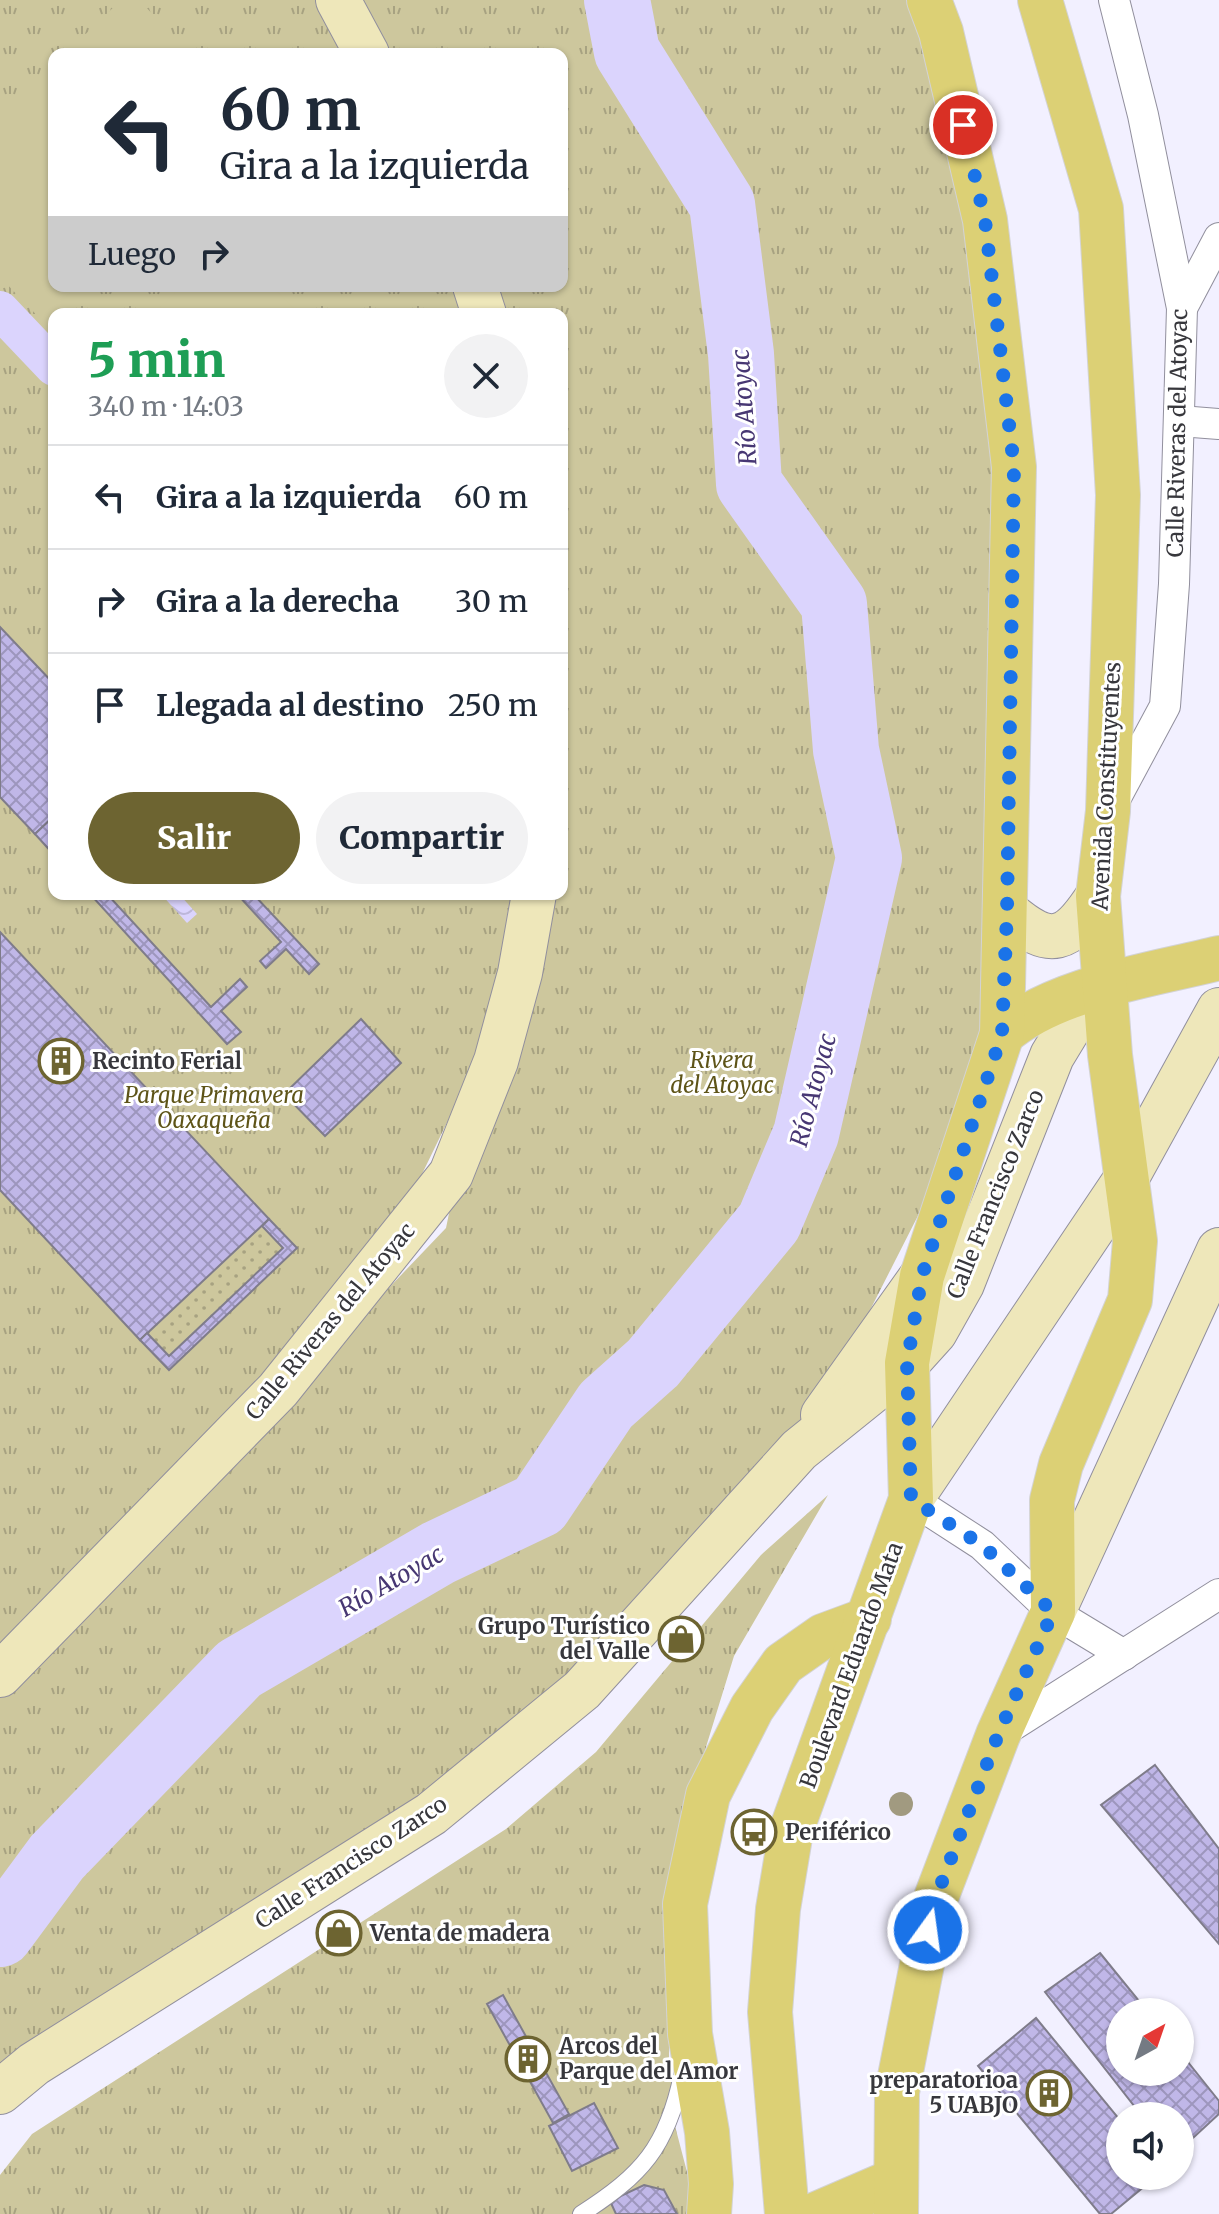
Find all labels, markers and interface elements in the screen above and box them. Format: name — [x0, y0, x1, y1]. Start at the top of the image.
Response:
text: 60 m — [220, 75, 361, 145]
icon: left — [88, 80, 192, 184]
pin — [929, 91, 997, 159]
icon: arrive — [941, 103, 985, 147]
text: Gira a la izquierda — [220, 144, 529, 189]
icon: right — [192, 232, 236, 276]
text: Luego — [88, 235, 176, 273]
street label: Calle Riveras del Atoyac — [1161, 308, 1193, 558]
text: 5 min — [88, 330, 225, 390]
button: close — [444, 334, 528, 418]
water label: Río Atoyac — [724, 348, 764, 466]
text: 340 m · 14:03 — [88, 390, 244, 423]
icon: left — [88, 475, 132, 519]
text: Gira a la izquierda — [156, 478, 422, 516]
text: 60 m — [454, 478, 528, 516]
icon: right — [88, 579, 132, 623]
text: Gira a la derecha — [156, 582, 399, 620]
text: 30 m — [455, 582, 528, 620]
street label: Avenida Constituyentes — [1085, 661, 1126, 912]
icon: arrive — [88, 683, 132, 727]
text: Llegada al destino — [156, 686, 424, 724]
text: 250 m — [448, 686, 538, 724]
button: Salir — [88, 792, 300, 884]
button: Compartir — [316, 792, 528, 884]
water label: Río Atoyac — [783, 1030, 843, 1150]
building icon: Recinto Ferial — [37, 1037, 85, 1085]
park label: Rivera del Atoyac — [670, 1046, 774, 1099]
place label: Recinto Ferial — [92, 1047, 242, 1075]
park label: Parque Primavera Oaxaqueña — [124, 1081, 304, 1134]
street label: Calle Francisco Zarco — [940, 1085, 1050, 1303]
street label: Calle Riveras del Atoyac — [239, 1217, 421, 1425]
street label: Boulevard Eduardo Mata — [793, 1538, 909, 1792]
water label: Río Atoyac — [333, 1539, 449, 1623]
place label: Grupo Turístico del Valle — [478, 1612, 650, 1665]
shop icon: Grupo Turístico del Valle — [657, 1615, 705, 1663]
street label: Calle Francisco Zarco — [250, 1789, 452, 1934]
bus stop icon: Periférico — [730, 1808, 778, 1856]
place label: Periférico — [785, 1818, 891, 1846]
position arrow — [886, 1888, 970, 1972]
shop icon: Venta de madera — [315, 1909, 363, 1957]
place label: Venta de madera — [369, 1919, 550, 1947]
north arrow — [1106, 1998, 1194, 2086]
map controls — [1106, 1998, 1194, 2190]
place label: Arcos del Parque del Amor — [558, 2032, 739, 2085]
building icon: Arcos del Parque del Amor — [504, 2035, 552, 2083]
place label: preparatorioa 5 UABJO — [869, 2066, 1018, 2119]
building icon: preparatorioa 5 UABJO — [1025, 2069, 1073, 2117]
button: sound — [1106, 2102, 1194, 2190]

